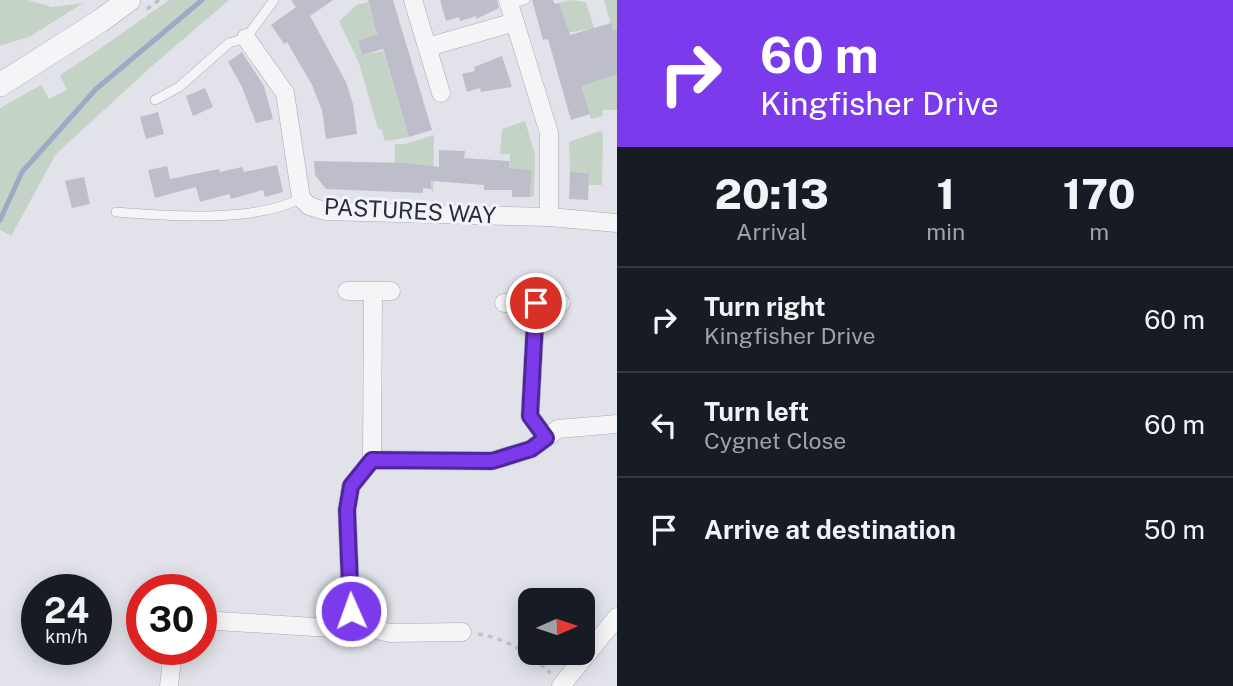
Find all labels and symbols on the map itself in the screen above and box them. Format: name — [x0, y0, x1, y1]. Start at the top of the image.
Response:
street label: PASTURES WAY — [323, 193, 497, 228]
pin — [506, 273, 566, 333]
speed limit sign: 30 — [126, 574, 217, 665]
position arrow — [314, 574, 388, 648]
north arrow — [518, 588, 595, 665]

